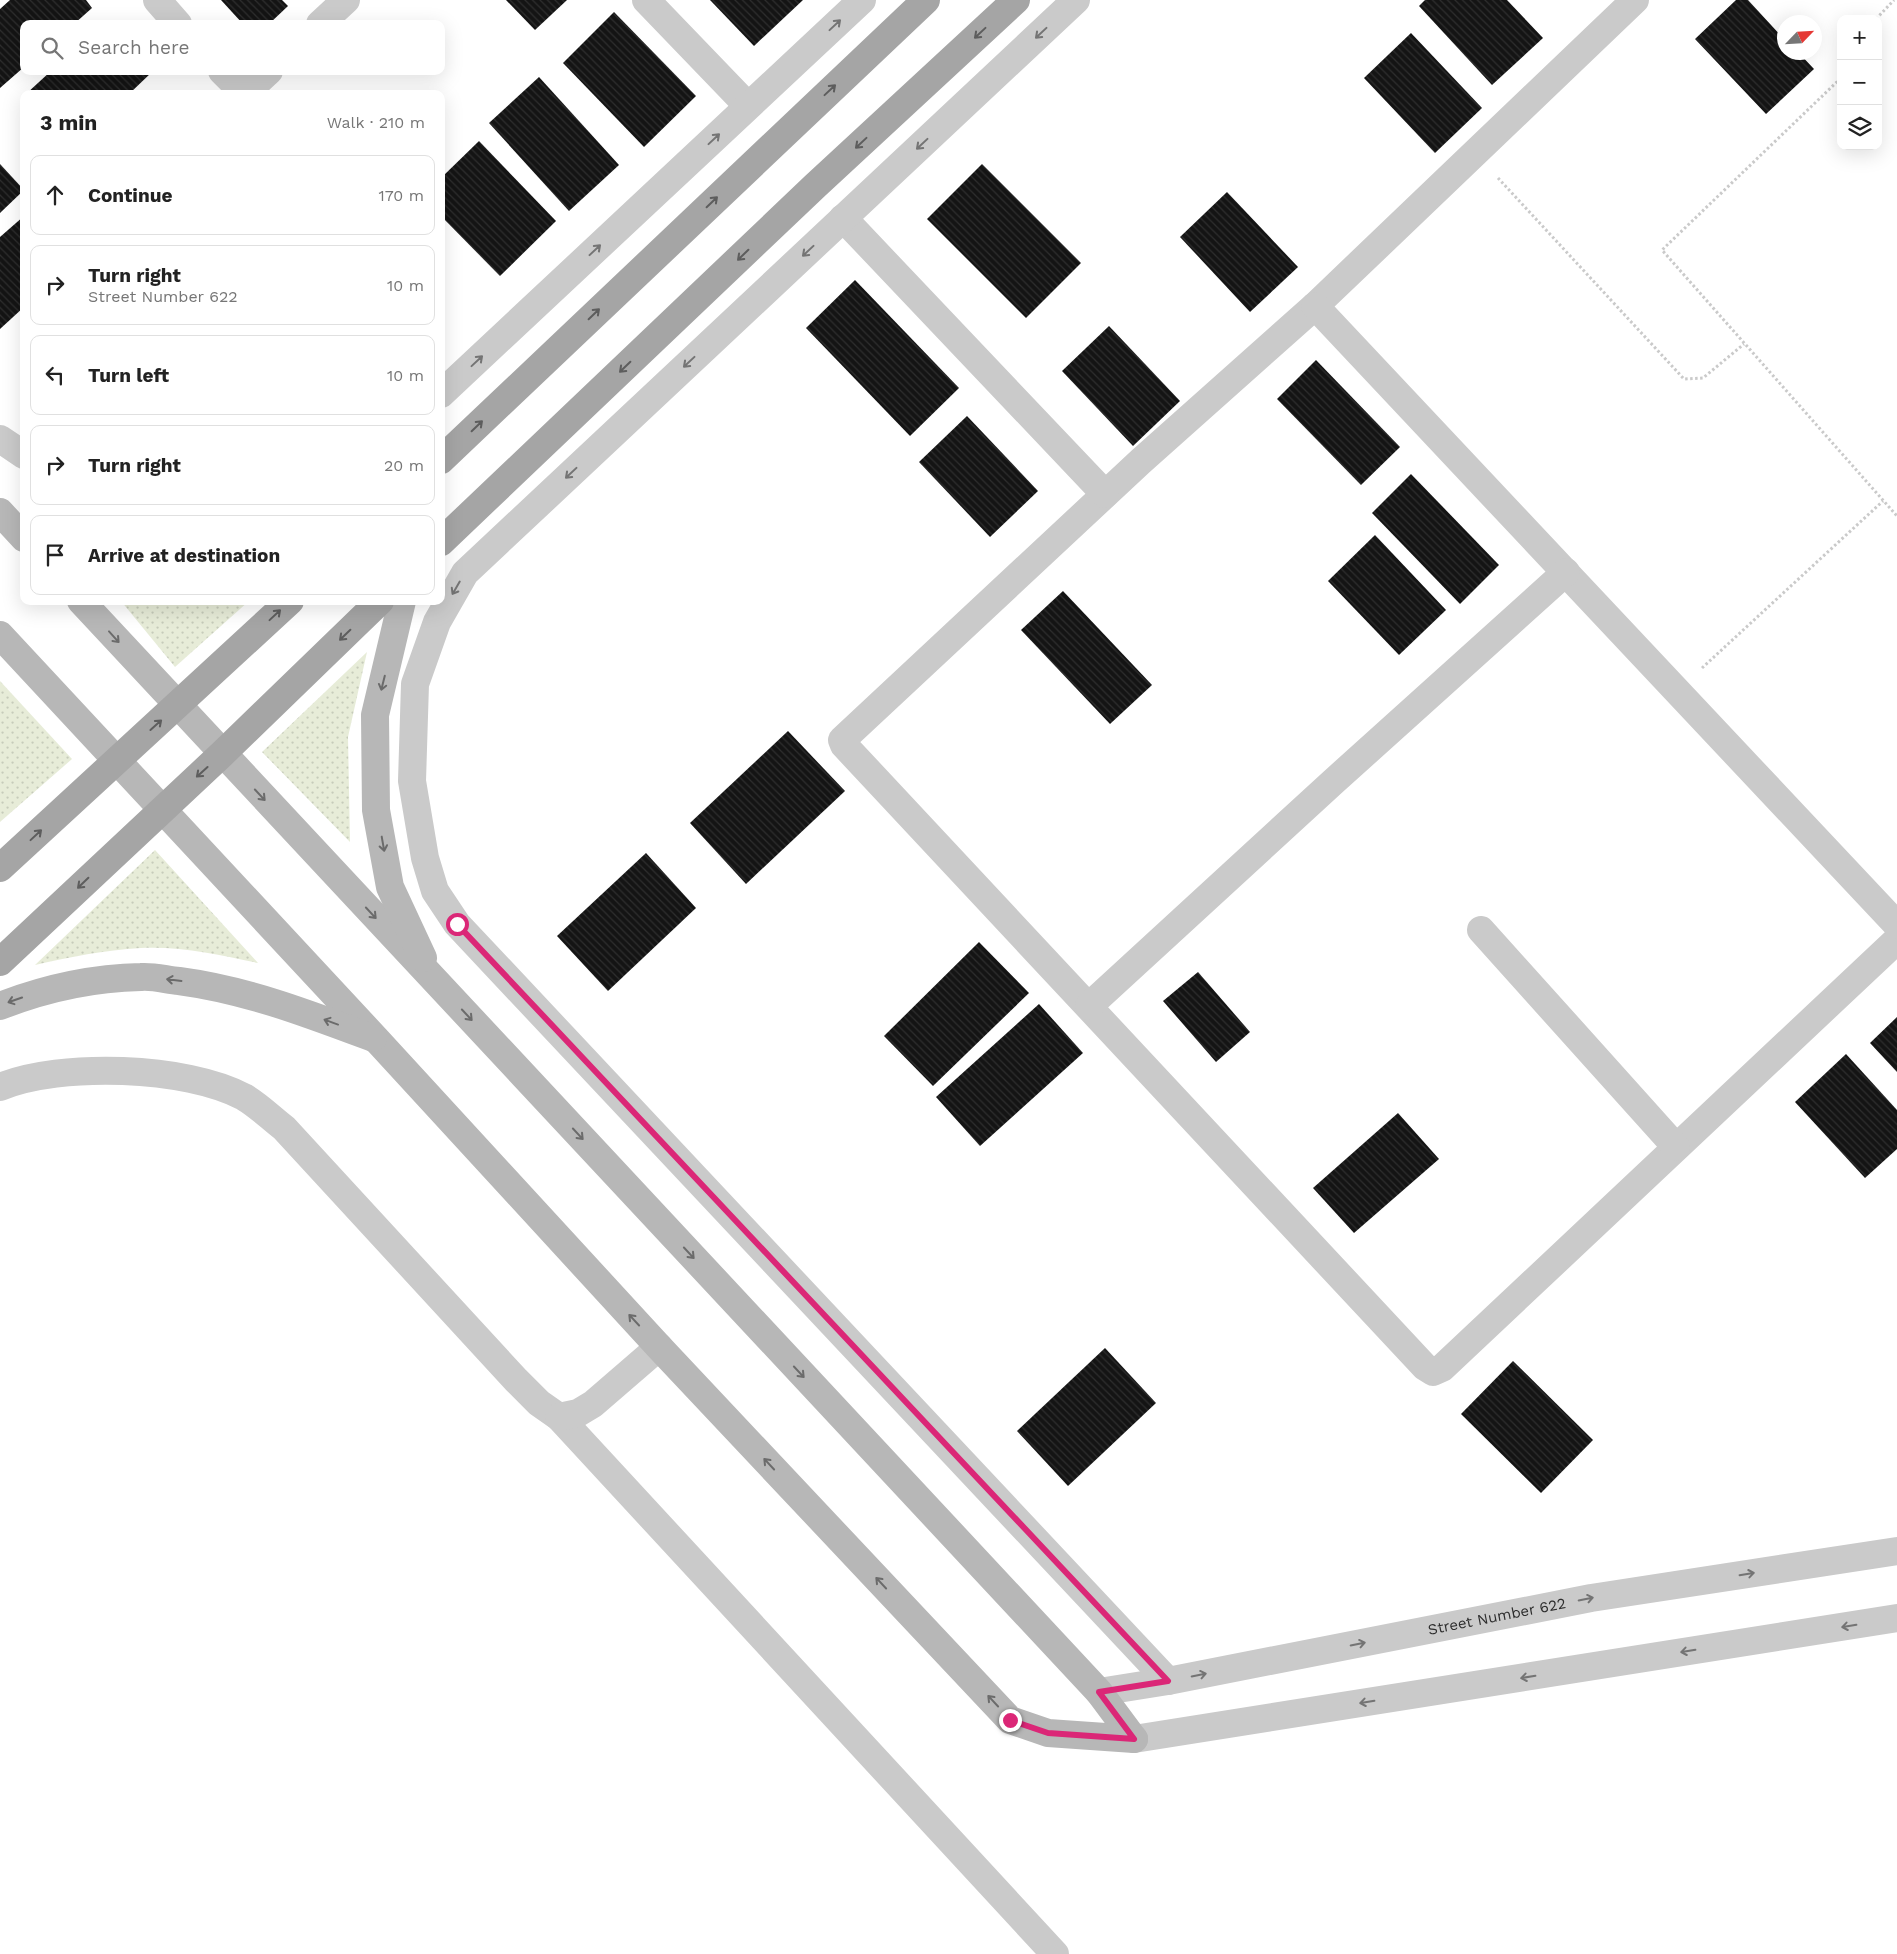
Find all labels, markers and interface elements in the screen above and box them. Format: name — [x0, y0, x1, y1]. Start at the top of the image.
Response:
north arrow — [1777, 15, 1822, 60]
map controls — [1837, 15, 1882, 150]
button: + — [1837, 15, 1882, 60]
search box — [20, 20, 445, 75]
one-way arrow — [828, 20, 841, 31]
one-way arrow — [974, 27, 987, 39]
one-way arrow — [1034, 27, 1047, 39]
icon: search — [38, 34, 66, 62]
text: Search here — [78, 36, 189, 59]
button: − — [1837, 60, 1882, 105]
one-way arrow — [823, 84, 836, 96]
button: layers — [1837, 105, 1882, 150]
text: 3 min — [40, 110, 97, 135]
text: Walk · 210 m — [327, 113, 425, 132]
one-way arrow — [707, 133, 720, 144]
one-way arrow — [855, 137, 867, 149]
one-way arrow — [915, 138, 928, 150]
icon: ahead — [41, 181, 69, 209]
text: Continue — [88, 184, 172, 207]
text: 170 m — [378, 186, 424, 205]
one-way arrow — [705, 196, 718, 208]
one-way arrow — [589, 244, 602, 256]
one-way arrow — [801, 245, 814, 257]
one-way arrow — [736, 249, 749, 261]
text: Turn right — [88, 264, 181, 287]
icon: right — [41, 271, 69, 299]
text: 10 m — [387, 276, 424, 295]
text: Street Number 622 — [88, 287, 238, 306]
one-way arrow — [588, 308, 600, 320]
one-way arrow — [470, 355, 483, 367]
one-way arrow — [683, 356, 695, 368]
icon: left — [41, 361, 69, 389]
one-way arrow — [619, 361, 631, 373]
text: Turn left — [88, 364, 169, 387]
text: 10 m — [387, 366, 424, 385]
one-way arrow — [470, 420, 483, 432]
icon: right — [41, 451, 69, 479]
text: Turn right — [88, 454, 181, 477]
text: 20 m — [384, 456, 424, 475]
one-way arrow — [564, 467, 577, 479]
icon: arrive — [41, 541, 69, 569]
text: Arrive at destination — [88, 544, 280, 567]
one-way arrow — [451, 580, 461, 594]
one-way arrow — [269, 609, 281, 621]
one-way arrow — [339, 629, 351, 641]
one-way arrow — [108, 631, 120, 644]
one-way arrow — [378, 674, 387, 690]
one-way arrow — [149, 719, 162, 731]
one-way arrow — [196, 766, 209, 778]
one-way arrow — [254, 789, 266, 801]
one-way arrow — [29, 829, 42, 841]
one-way arrow — [378, 835, 388, 851]
one-way arrow — [77, 877, 90, 889]
one-way arrow — [365, 907, 377, 920]
route start — [446, 913, 469, 936]
one-way arrow — [167, 975, 183, 985]
one-way arrow — [8, 996, 23, 1005]
one-way arrow — [461, 1009, 473, 1022]
one-way arrow — [323, 1017, 339, 1026]
one-way arrow — [572, 1128, 584, 1140]
one-way arrow — [683, 1246, 695, 1259]
one-way arrow — [628, 1314, 640, 1327]
one-way arrow — [794, 1365, 805, 1378]
one-way arrow — [763, 1458, 775, 1471]
one-way arrow — [1738, 1568, 1754, 1578]
one-way arrow — [875, 1576, 887, 1589]
one-way arrow — [1578, 1593, 1594, 1603]
street label: Street Number 622 — [1426, 1594, 1567, 1639]
one-way arrow — [1841, 1621, 1857, 1631]
one-way arrow — [1350, 1638, 1366, 1648]
one-way arrow — [1681, 1647, 1697, 1657]
one-way arrow — [1190, 1670, 1206, 1679]
one-way arrow — [1520, 1672, 1536, 1682]
one-way arrow — [987, 1695, 999, 1707]
one-way arrow — [1360, 1697, 1376, 1707]
route end — [999, 1709, 1022, 1732]

